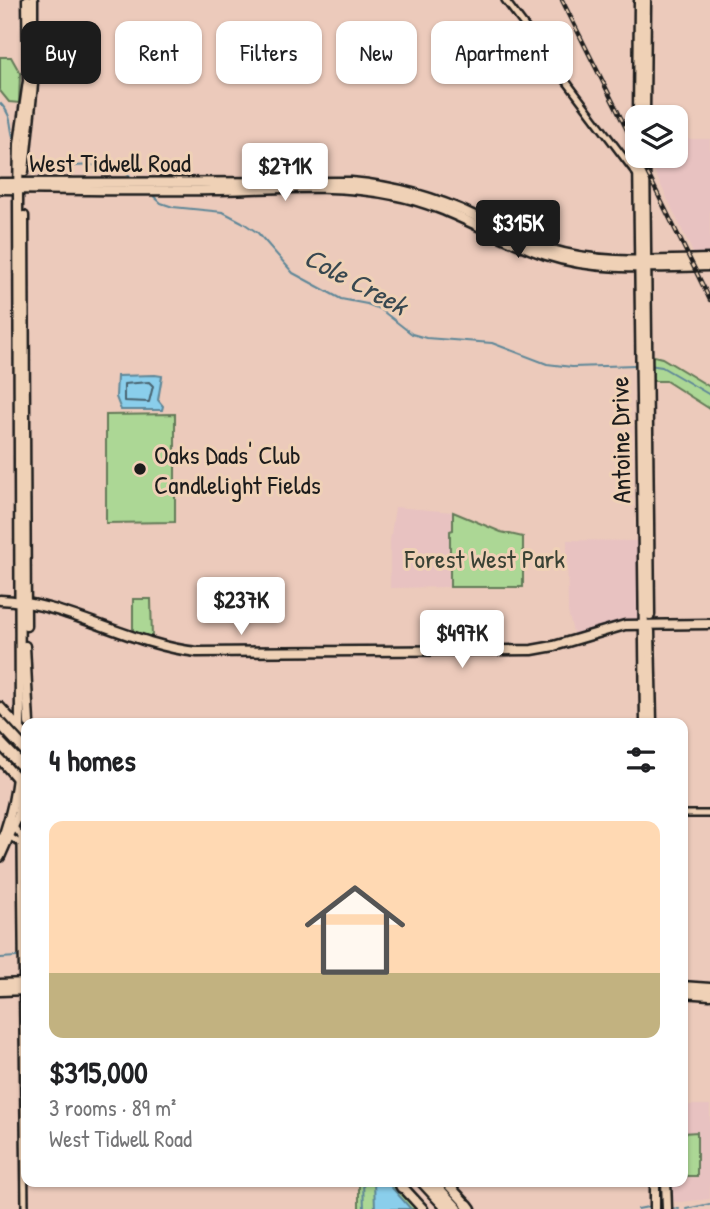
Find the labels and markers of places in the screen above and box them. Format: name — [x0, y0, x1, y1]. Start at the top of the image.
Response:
pin: $271K — [236, 144, 334, 203]
pin: $315K — [469, 201, 567, 260]
place label: Oaks Dads' Club Candlelight Fields — [154, 437, 321, 502]
marker: Oaks Dads' Club Candlelight Fields — [132, 461, 148, 477]
pin: $237K — [192, 578, 290, 637]
pin: $497K — [413, 610, 511, 670]

